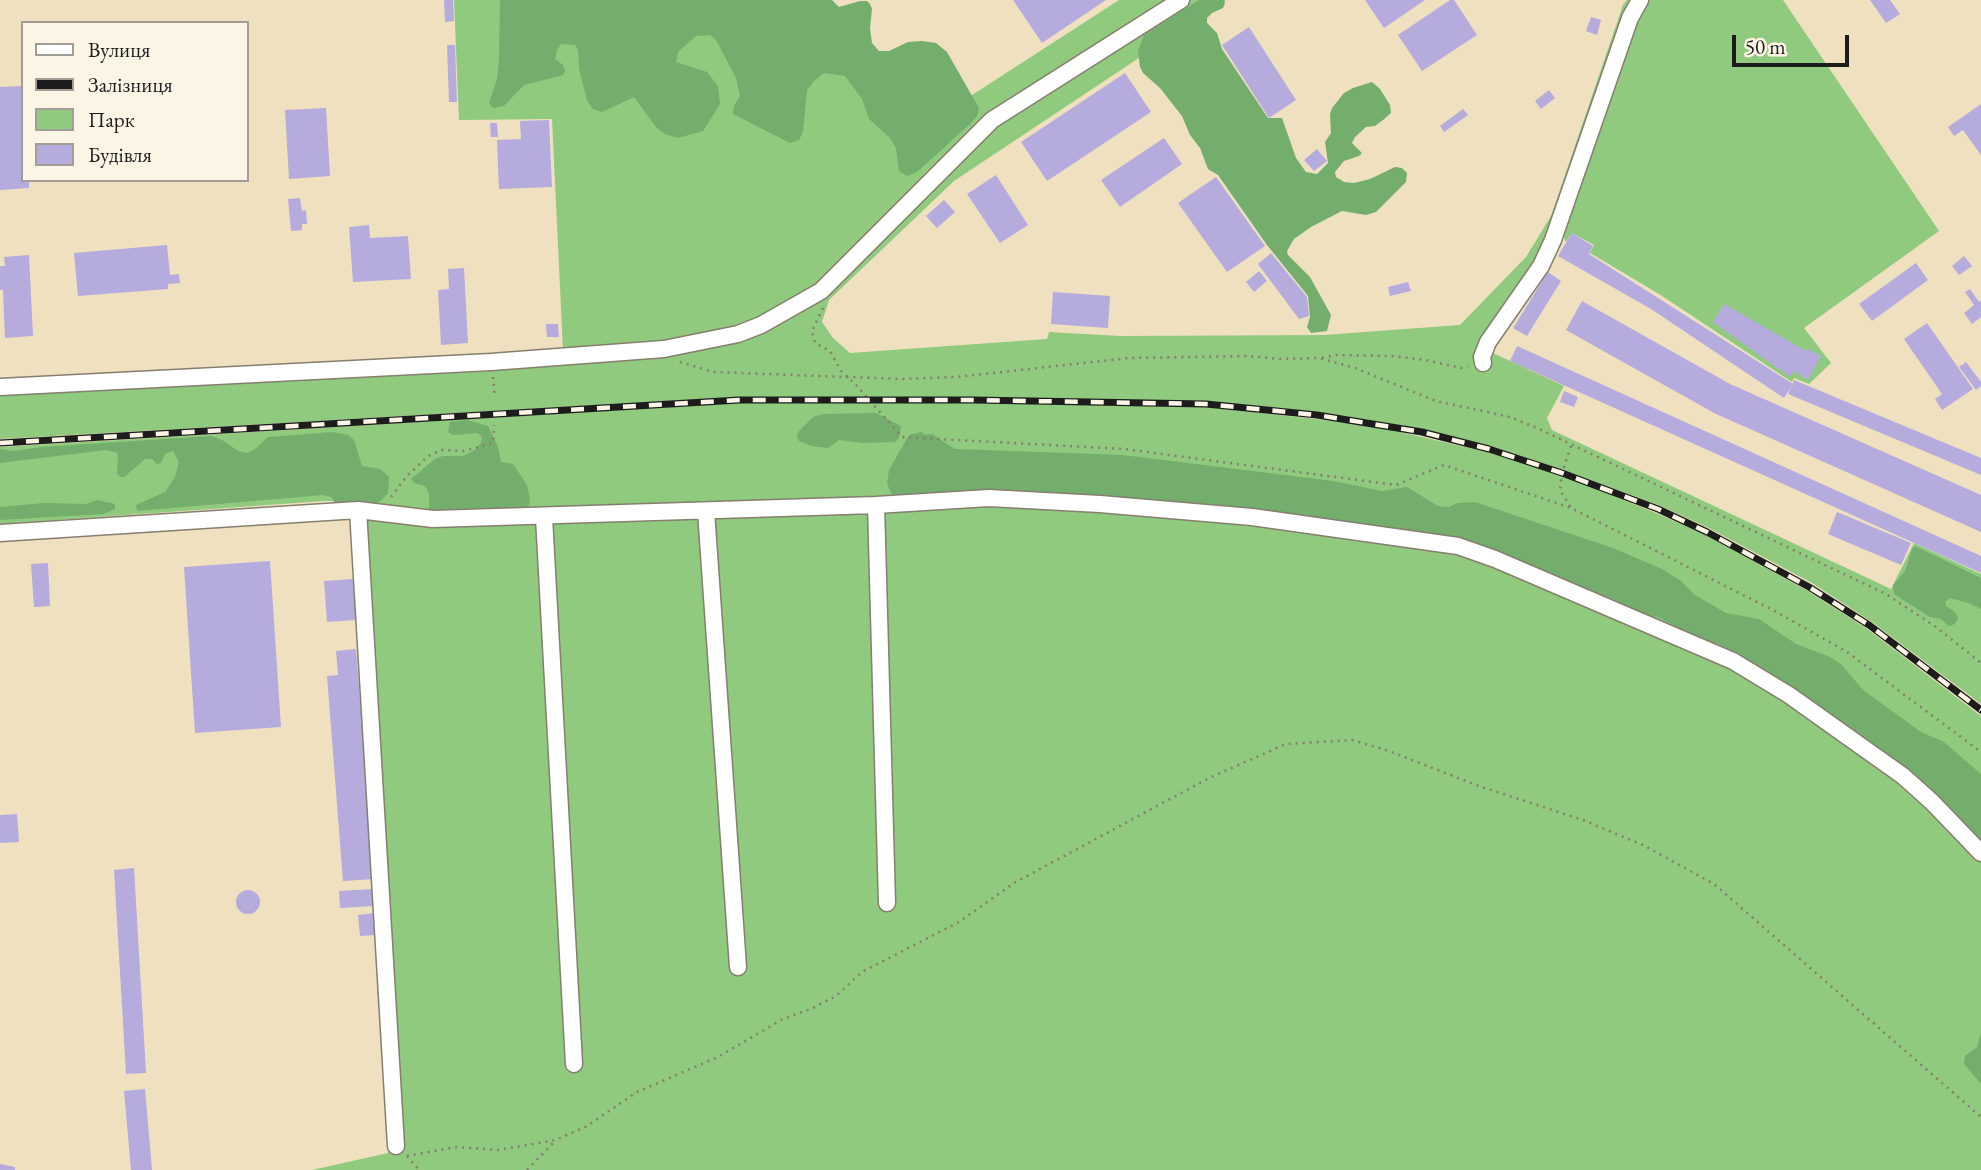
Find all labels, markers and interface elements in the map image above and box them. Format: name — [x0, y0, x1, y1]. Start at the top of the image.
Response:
legend — [21, 21, 248, 182]
scale bar — [1736, 21, 1853, 65]
text: 50 m — [1745, 33, 1786, 60]
text: Вулиця — [88, 36, 150, 63]
text: Залізниця — [88, 71, 173, 98]
text: Парк — [88, 106, 135, 133]
text: Будівля — [88, 141, 152, 168]

